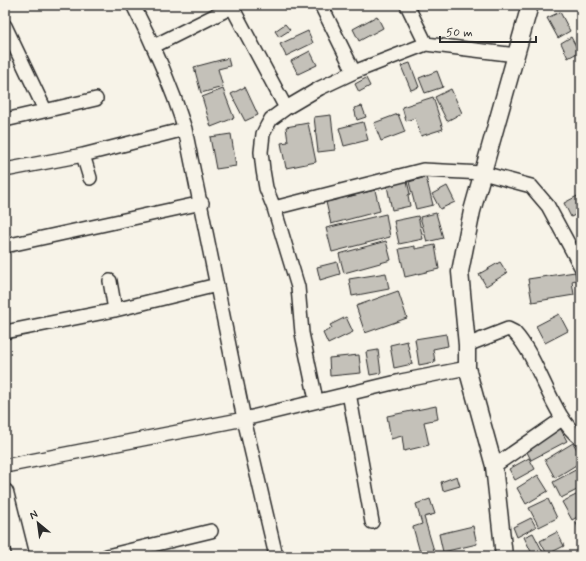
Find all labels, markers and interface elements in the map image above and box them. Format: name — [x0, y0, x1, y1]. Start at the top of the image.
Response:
scale bar — [440, 18, 536, 44]
text: 50 m — [446, 25, 473, 41]
north arrow — [18, 503, 58, 543]
text: N — [27, 507, 40, 523]

